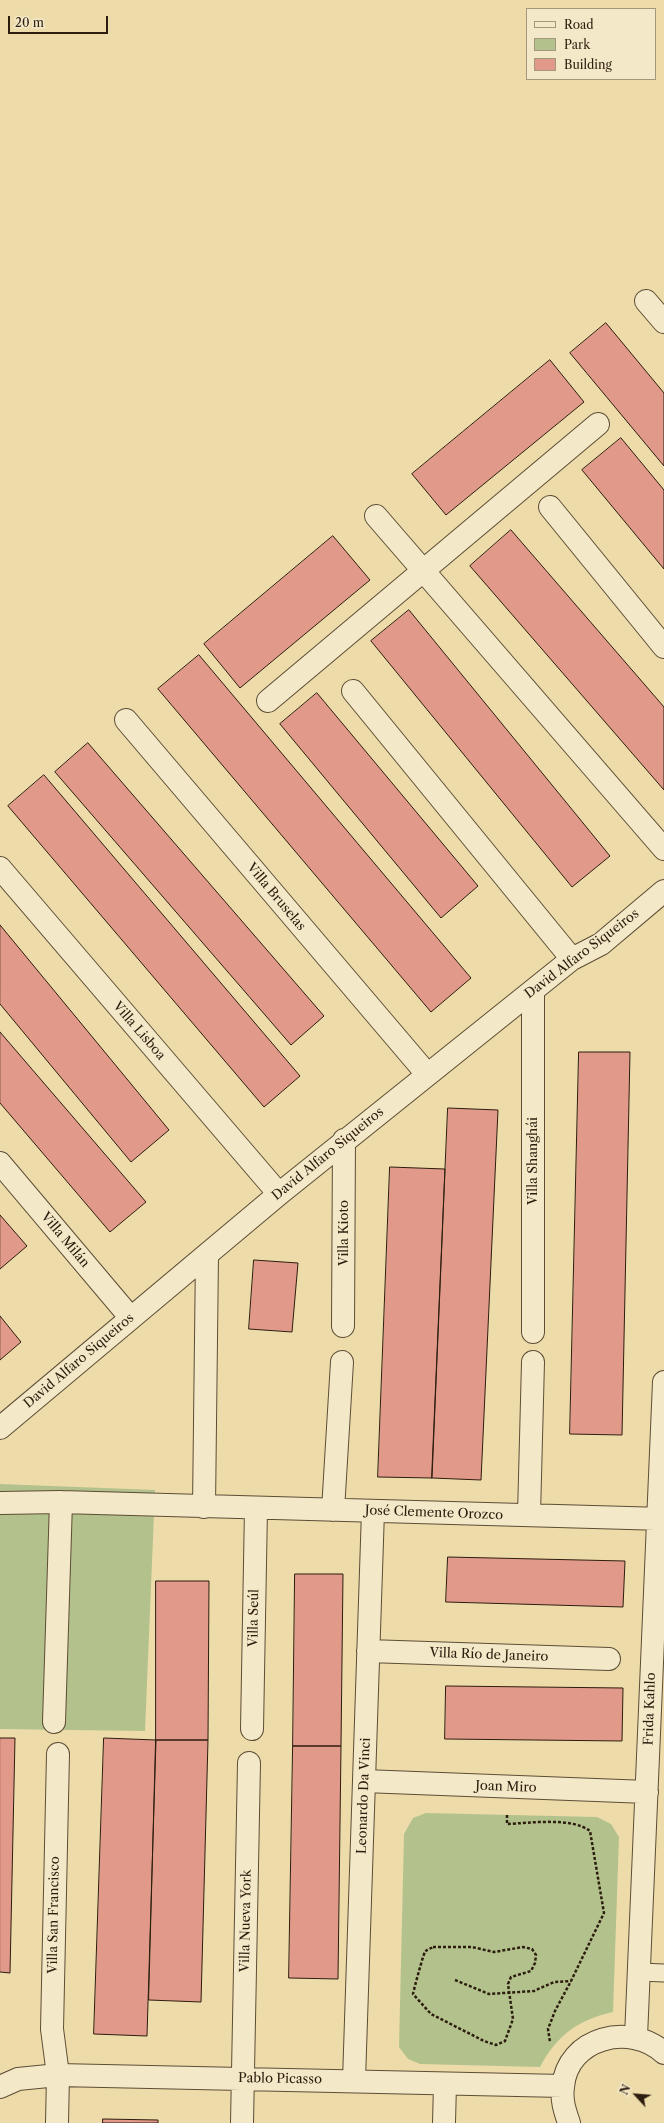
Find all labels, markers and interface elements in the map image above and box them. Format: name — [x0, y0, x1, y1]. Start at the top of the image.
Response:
scale bar — [10, 8, 110, 34]
legend — [526, 8, 656, 80]
text: 20 m — [15, 15, 44, 30]
text: Road — [564, 17, 594, 32]
text: Park — [564, 37, 590, 52]
text: Building — [564, 57, 612, 72]
street label: Villa Bruselas — [243, 860, 309, 934]
street label: David Alfaro Siqueiros — [522, 906, 642, 1002]
street label: Villa Lisboa — [109, 999, 169, 1063]
street label: David Alfaro Siqueiros — [269, 1104, 387, 1204]
street label: Villa Shanghái — [525, 1117, 541, 1205]
street label: Villa Kioto — [336, 1200, 352, 1266]
street label: Villa Milán — [37, 1209, 93, 1271]
street label: David Alfaro Siqueiros — [21, 1310, 137, 1412]
street label: José Clemente Orozco — [365, 1503, 503, 1523]
street label: Villa Seúl — [246, 1589, 262, 1647]
street label: Villa Río de Janeiro — [429, 1645, 549, 1665]
street label: Frida Kahlo — [641, 1672, 659, 1746]
street label: Leonardo Da Vinci — [354, 1738, 374, 1854]
street label: Joan Miro — [475, 1778, 537, 1796]
street label: Villa San Francisco — [45, 1856, 63, 1974]
street label: Villa Nueva York — [237, 1870, 255, 1972]
street label: Pablo Picasso — [238, 2070, 322, 2088]
north arrow — [616, 2075, 656, 2115]
text: N — [617, 2082, 634, 2097]

